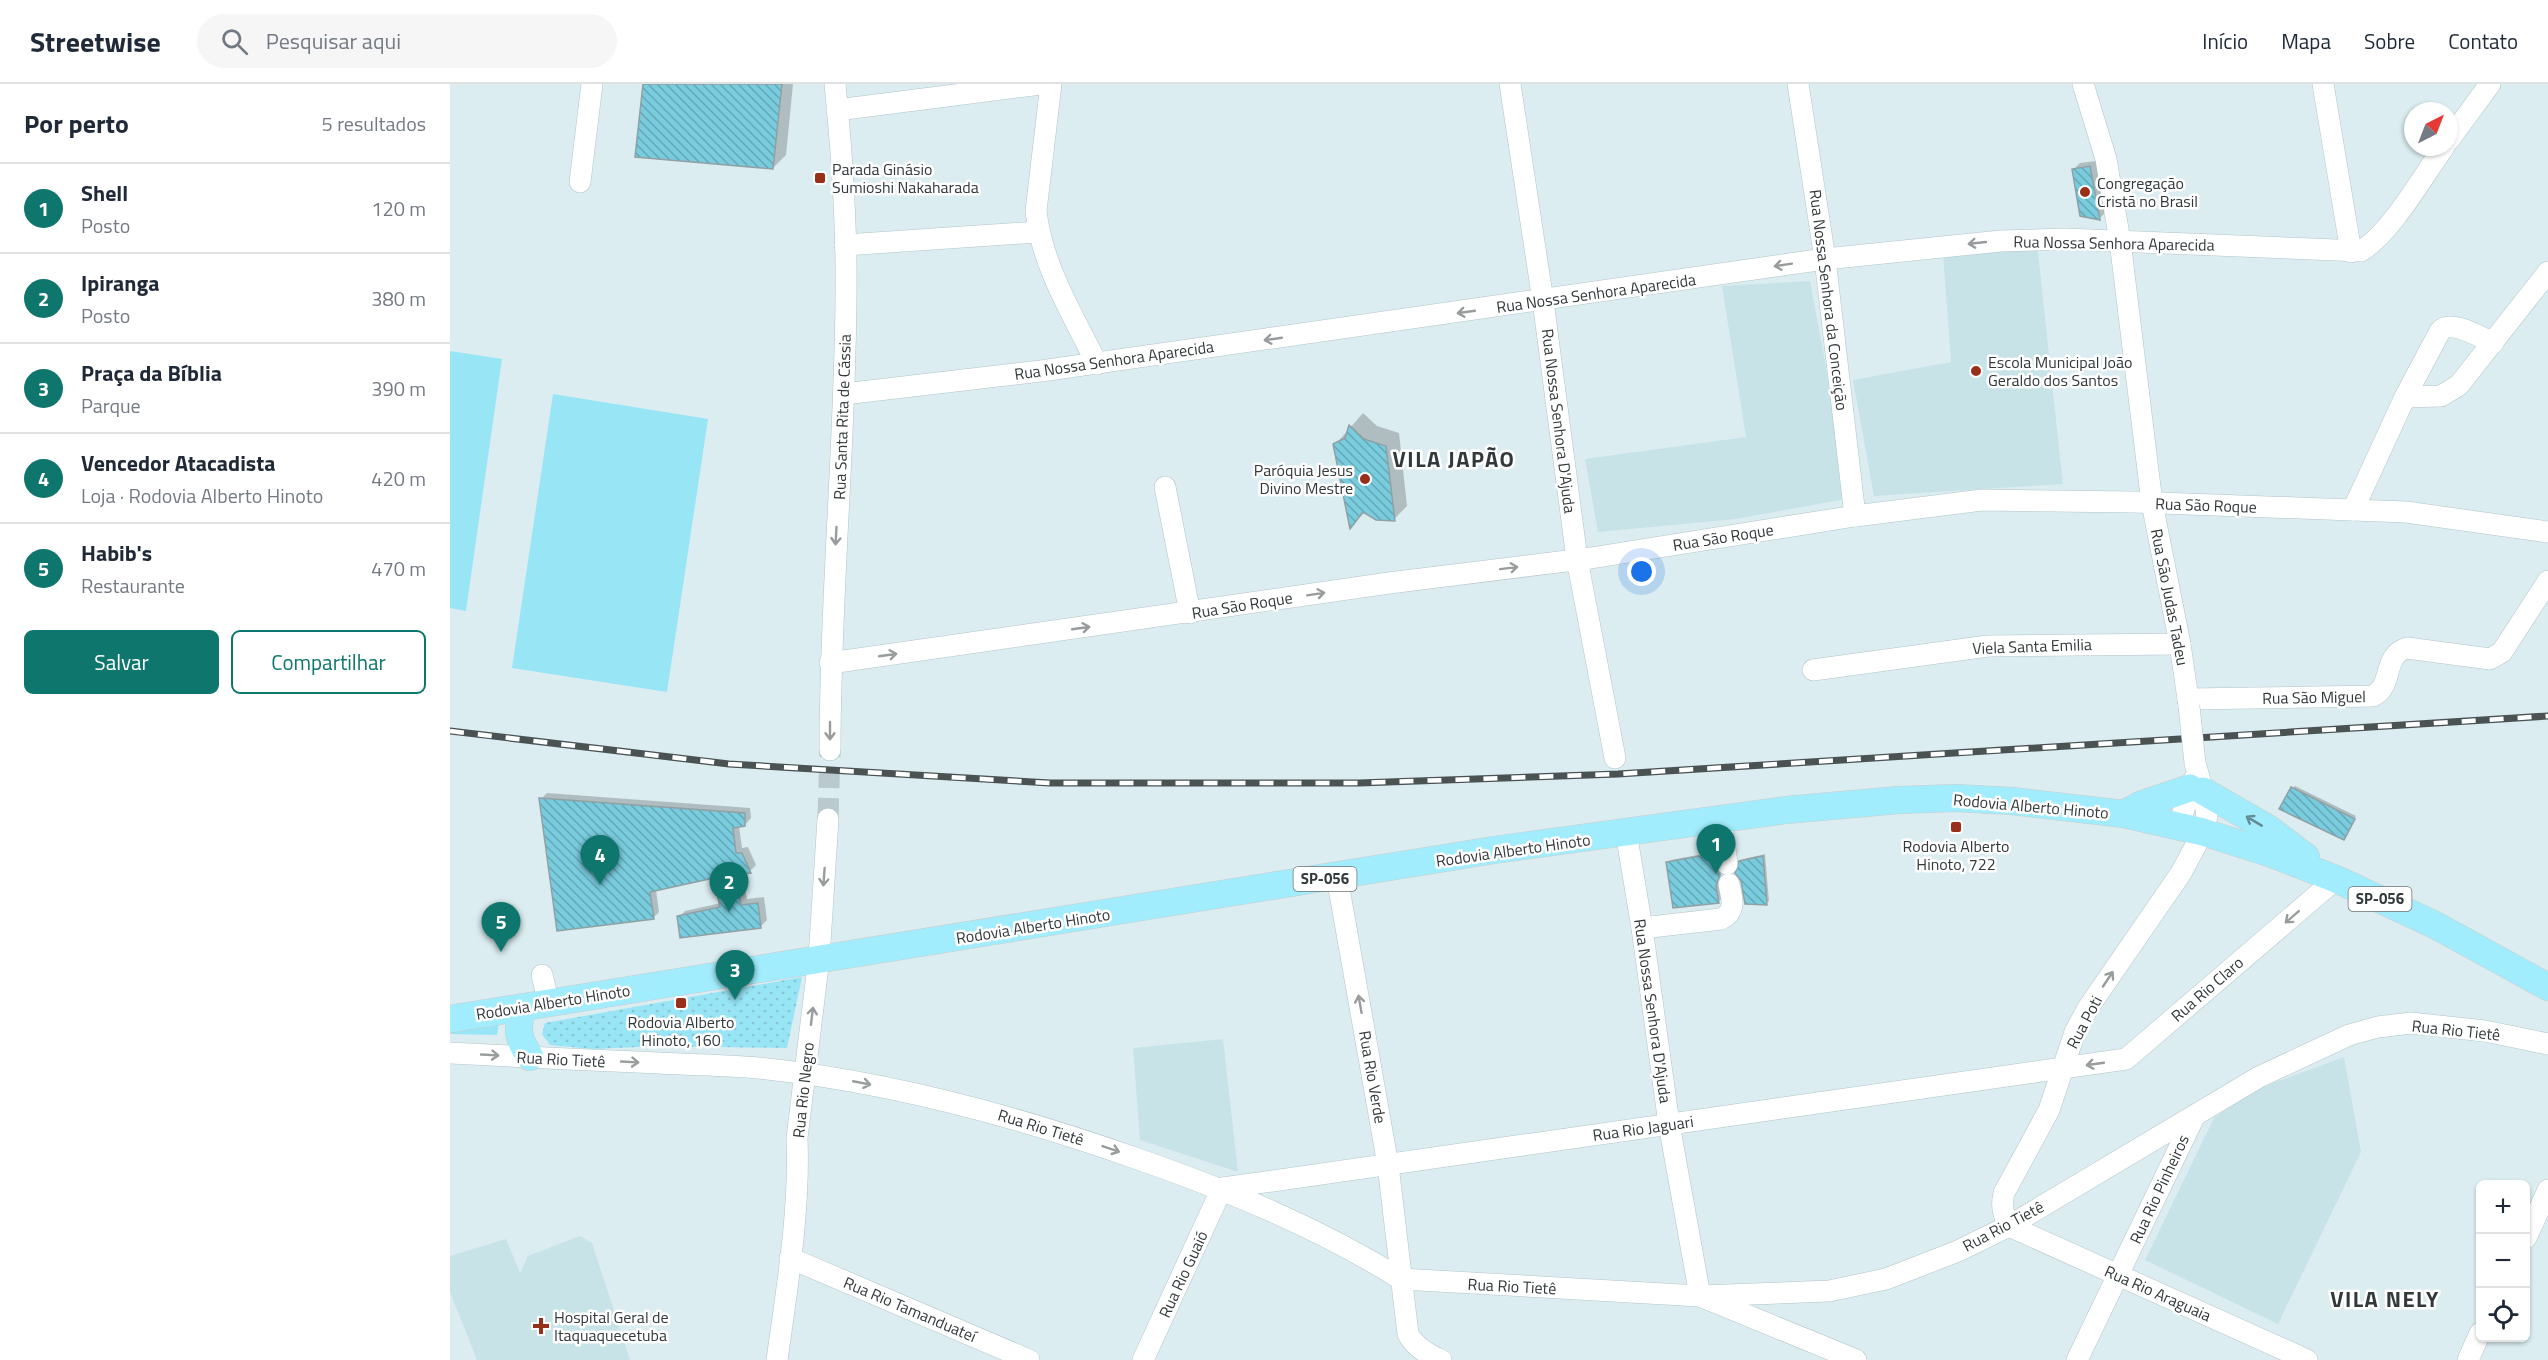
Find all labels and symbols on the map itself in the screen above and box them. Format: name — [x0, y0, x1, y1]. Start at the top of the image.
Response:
north arrow — [2404, 102, 2458, 156]
place label: Parada Ginásio Sumioshi Nakaharada — [832, 157, 979, 199]
marker: Parada Ginásio Sumioshi Nakaharada — [813, 171, 827, 185]
place label: Congregação Cristã no Brasil — [2097, 171, 2198, 213]
marker: Congregação Cristã no Brasil — [2078, 185, 2092, 199]
street label: Rua Nossa Senhora da Conceição — [1804, 188, 1854, 412]
street label: Rua Nossa Senhora Aparecida — [2013, 229, 2215, 257]
one-way arrow — [1968, 238, 1988, 249]
one-way arrow — [1774, 260, 1794, 271]
street label: Rua Nossa Senhora Aparecida — [1495, 267, 1697, 319]
one-way arrow — [1457, 306, 1476, 317]
street label: Rua Nossa Senhora D'Ajuda — [1536, 327, 1582, 515]
one-way arrow — [1263, 333, 1283, 344]
street label: Rua Santa Rita de Cássia — [827, 334, 857, 500]
street label: Rua Nossa Senhora Aparecida — [1013, 334, 1215, 386]
place label: Escola Municipal João Geraldo dos Santos — [1988, 350, 2132, 392]
marker: Escola Municipal João Geraldo dos Santos — [1969, 364, 1983, 378]
district label: VILA JAPÃO — [1393, 442, 1515, 476]
place label: Paróquia Jesus Divino Mestre — [1254, 458, 1353, 500]
marker: Paróquia Jesus Divino Mestre — [1358, 472, 1372, 486]
street label: Rua São Roque — [2155, 491, 2257, 519]
street label: Rua São Roque — [1671, 517, 1775, 557]
one-way arrow — [831, 526, 842, 546]
street label: Rua São Judas Tadeu — [2145, 526, 2195, 668]
your location — [1627, 557, 1656, 586]
one-way arrow — [1498, 562, 1518, 573]
street label: Rua São Roque — [1190, 585, 1294, 625]
one-way arrow — [1305, 588, 1325, 599]
one-way arrow — [1071, 622, 1090, 633]
street label: Viela Santa Emilia — [1972, 632, 2092, 660]
one-way arrow — [877, 649, 897, 660]
street label: Rua São Miguel — [2262, 684, 2366, 710]
one-way arrow — [824, 721, 836, 741]
street label: Rodovia Alberto Hinoto — [1952, 787, 2110, 825]
one-way arrow — [2246, 814, 2263, 826]
marker: Rodovia Alberto Hinoto, 722 — [1949, 820, 1963, 834]
pin: 1 — [1696, 824, 1736, 874]
street label: Rodovia Alberto Hinoto — [1434, 827, 1592, 873]
place label: Rodovia Alberto Hinoto, 722 — [1903, 834, 2010, 876]
pin: 4 — [580, 836, 620, 885]
pin: 2 — [710, 862, 748, 912]
one-way arrow — [819, 867, 830, 887]
road number: SP-056 — [1294, 867, 1356, 891]
road number: SP-056 — [2348, 887, 2412, 911]
pin: 5 — [482, 902, 520, 952]
street label: Rodovia Alberto Hinoto — [954, 902, 1112, 950]
one-way arrow — [2285, 910, 2300, 924]
street label: Rua Nossa Senhora D'Ajuda — [1628, 917, 1678, 1105]
pin: 3 — [716, 950, 754, 1000]
street label: Rua Rio Claro — [2165, 951, 2249, 1027]
one-way arrow — [2103, 971, 2115, 988]
street label: Rodovia Alberto Hinoto — [474, 978, 632, 1026]
street label: Rua Poti — [2060, 991, 2108, 1053]
one-way arrow — [1354, 995, 1365, 1014]
marker: Rodovia Alberto Hinoto, 160 — [674, 996, 688, 1010]
one-way arrow — [806, 1007, 817, 1026]
place label: Rodovia Alberto Hinoto, 160 — [628, 1010, 735, 1052]
street label: Rua Rio Tietê — [2411, 1013, 2501, 1047]
street label: Rua Rio Verde — [1353, 1029, 1393, 1125]
street label: Rua Rio Negro — [786, 1041, 820, 1139]
street label: Rua Rio Tietê — [516, 1045, 606, 1073]
one-way arrow — [480, 1050, 500, 1061]
one-way arrow — [620, 1057, 640, 1068]
one-way arrow — [2086, 1058, 2106, 1069]
one-way arrow — [852, 1078, 871, 1089]
street label: Rua Rio Tietê — [995, 1103, 1087, 1151]
street label: Rua Rio Jaguari — [1591, 1109, 1695, 1147]
street label: Rua Rio Pinheiros — [2123, 1130, 2195, 1248]
one-way arrow — [1101, 1145, 1120, 1156]
street label: Rua Rio Tietê — [1958, 1195, 2048, 1257]
street label: Rua Rio Guaió — [1152, 1227, 1214, 1321]
street label: Rua Rio Araguaia — [2101, 1259, 2215, 1327]
street label: Rua Rio Tamanduateí — [840, 1270, 982, 1348]
street label: Rua Rio Tietê — [1467, 1272, 1557, 1300]
district label: VILA NELY — [2330, 1282, 2440, 1316]
place label: Hospital Geral de Itaquaquecetuba — [554, 1305, 669, 1347]
marker: Hospital Geral de Itaquaquecetuba — [532, 1317, 550, 1335]

